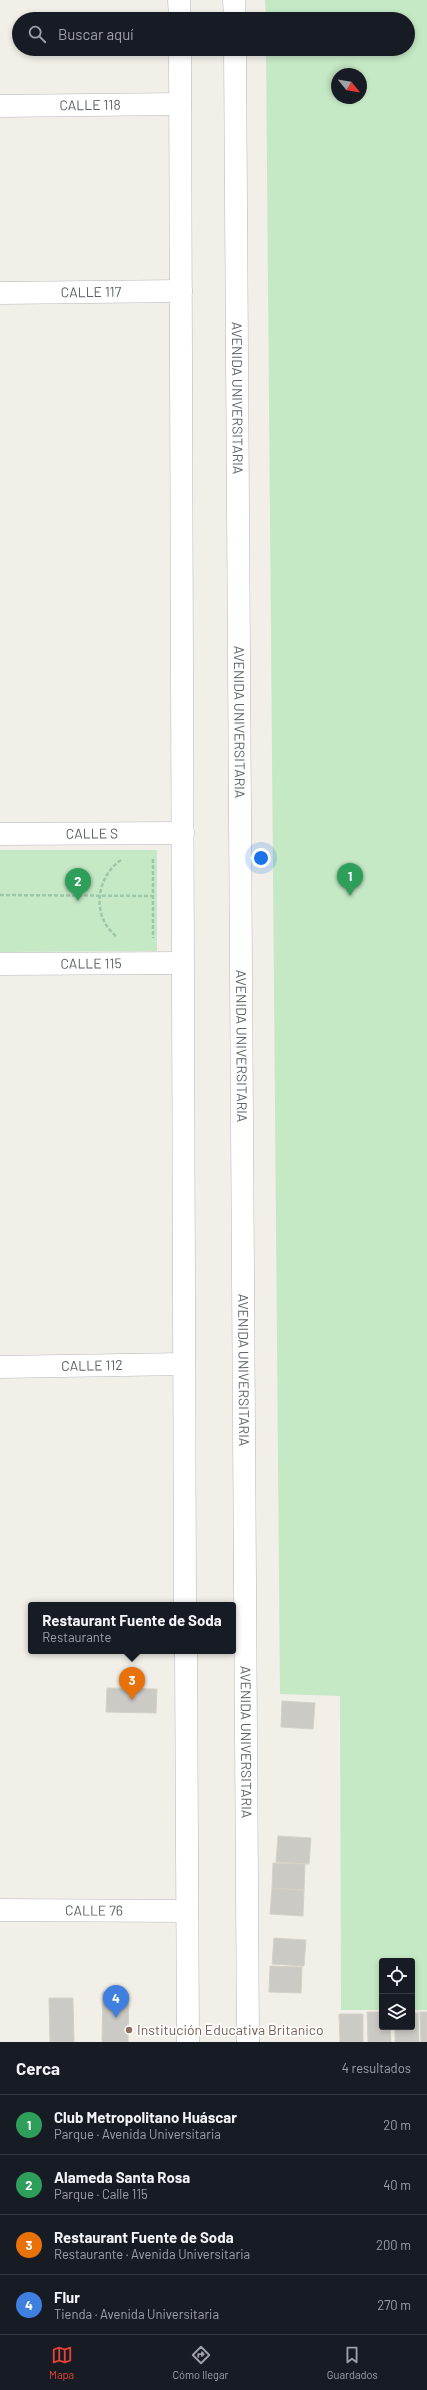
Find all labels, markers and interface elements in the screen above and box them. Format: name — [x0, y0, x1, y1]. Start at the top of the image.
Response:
search box — [12, 12, 415, 56]
icon: search — [26, 23, 48, 45]
text: Buscar aquí — [58, 25, 134, 43]
north arrow — [331, 68, 367, 104]
street label: CALLE 118 — [59, 96, 121, 113]
street label: CALLE 117 — [61, 283, 122, 300]
street label: AVENIDA UNIVERSITARIA — [229, 322, 247, 475]
street label: AVENIDA UNIVERSITARIA — [231, 646, 249, 799]
street label: CALLE S — [66, 824, 118, 842]
your location — [251, 848, 271, 868]
pin: 1 — [337, 863, 363, 896]
pin: 2 — [65, 868, 91, 901]
street label: CALLE 115 — [60, 954, 122, 972]
street label: AVENIDA UNIVERSITARIA — [233, 970, 251, 1123]
street label: AVENIDA UNIVERSITARIA — [235, 1294, 253, 1447]
street label: CALLE 112 — [61, 1356, 123, 1374]
popup — [28, 1602, 236, 1654]
text: Restaurant Fuente de Soda — [42, 1611, 222, 1629]
text: Restaurante — [42, 1629, 111, 1645]
street label: AVENIDA UNIVERSITARIA — [238, 1666, 256, 1819]
pin: 3 — [119, 1667, 145, 1700]
street label: CALLE 76 — [65, 1901, 123, 1919]
map controls — [379, 1958, 415, 2030]
button: locate — [379, 1958, 415, 1994]
pin: 4 — [103, 1985, 129, 2018]
button: layers — [379, 1994, 415, 2030]
place label: Institución Educativa Britanico — [137, 2021, 324, 2038]
marker: Institución Educativa Britanico — [124, 2025, 134, 2035]
text: Cerca — [16, 2058, 60, 2078]
text: 4 resultados — [342, 2060, 411, 2076]
text: Club Metropolitano Huáscar — [54, 2108, 237, 2126]
text: 1 — [27, 2117, 31, 2133]
text: 20 m — [383, 2117, 411, 2133]
text: Parque · Avenida Universitaria — [54, 2126, 221, 2142]
text: Alameda Santa Rosa — [54, 2168, 190, 2186]
text: 2 — [25, 2177, 33, 2193]
text: 40 m — [383, 2177, 411, 2193]
text: Parque · Calle 115 — [54, 2186, 148, 2202]
text: Restaurant Fuente de Soda — [54, 2228, 234, 2246]
text: 3 — [25, 2237, 33, 2253]
text: 200 m — [376, 2237, 411, 2253]
text: Restaurante · Avenida Universitaria — [54, 2246, 250, 2262]
text: Flur — [54, 2288, 80, 2306]
text: 4 — [25, 2297, 33, 2313]
text: 270 m — [377, 2297, 411, 2313]
text: Tienda · Avenida Universitaria — [54, 2306, 219, 2322]
tab: Mapa — [49, 2344, 74, 2381]
tab: Cómo llegar — [172, 2344, 229, 2381]
tab: Guardados — [327, 2344, 378, 2381]

